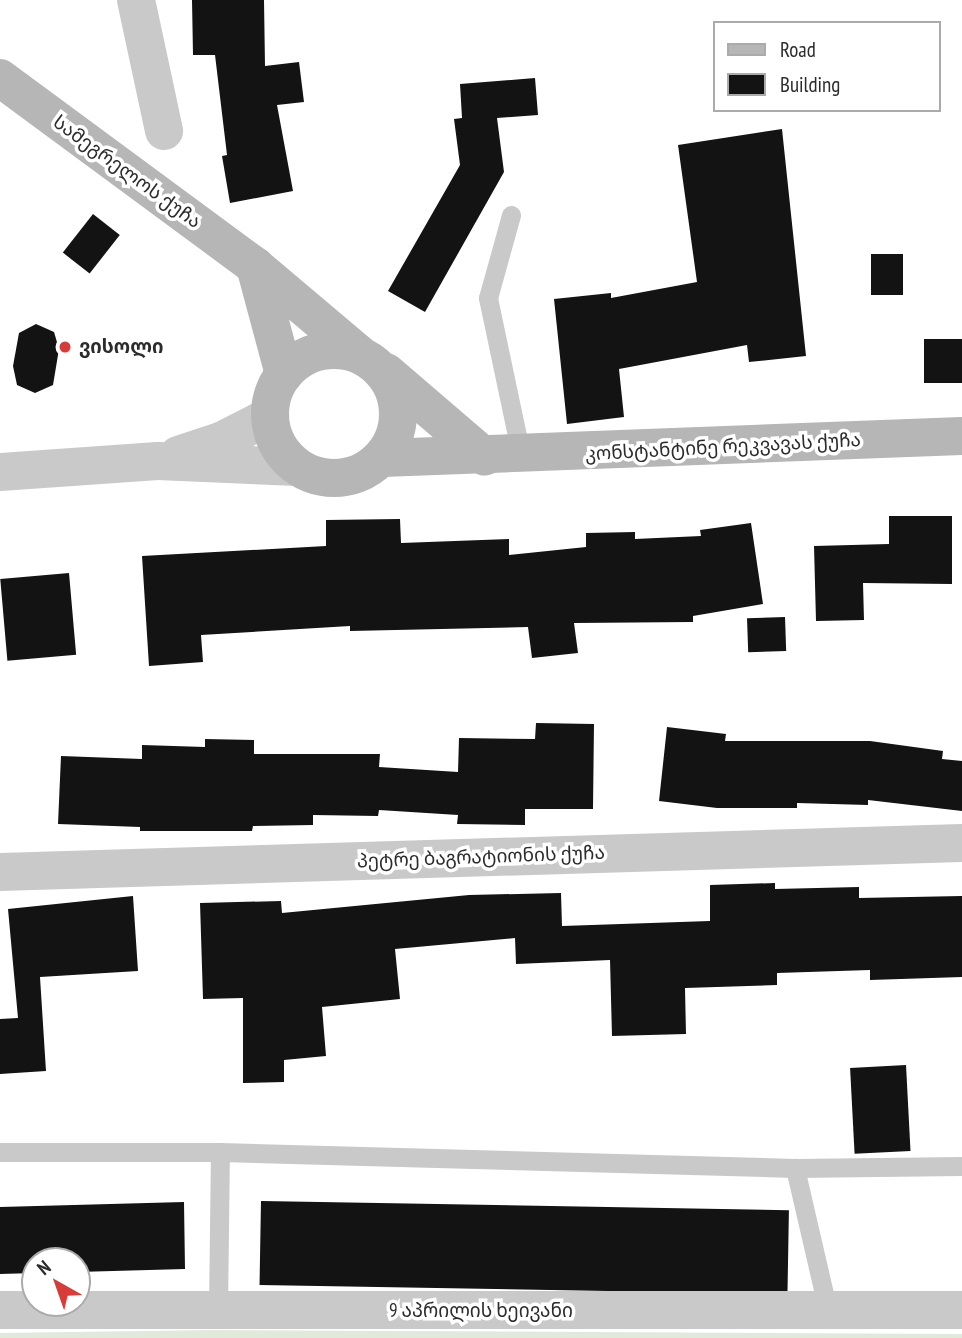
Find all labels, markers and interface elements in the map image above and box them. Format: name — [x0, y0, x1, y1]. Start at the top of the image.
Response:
legend — [713, 21, 941, 112]
text: Road — [780, 36, 816, 63]
text: Building — [780, 71, 840, 98]
street label: სამეგრელოს ქუჩა — [49, 111, 205, 233]
place label: ვისოლი — [79, 336, 163, 358]
marker: ვისოლი — [57, 339, 73, 355]
street label: კონსტანტინე რეკვავას ქუჩა — [584, 428, 862, 466]
street label: პეტრე ბაგრატიონის ქუჩა — [357, 841, 605, 873]
north arrow — [21, 1247, 91, 1317]
text: N — [32, 1255, 55, 1280]
street label: 9 აპრილის ხეივანი — [389, 1300, 573, 1322]

